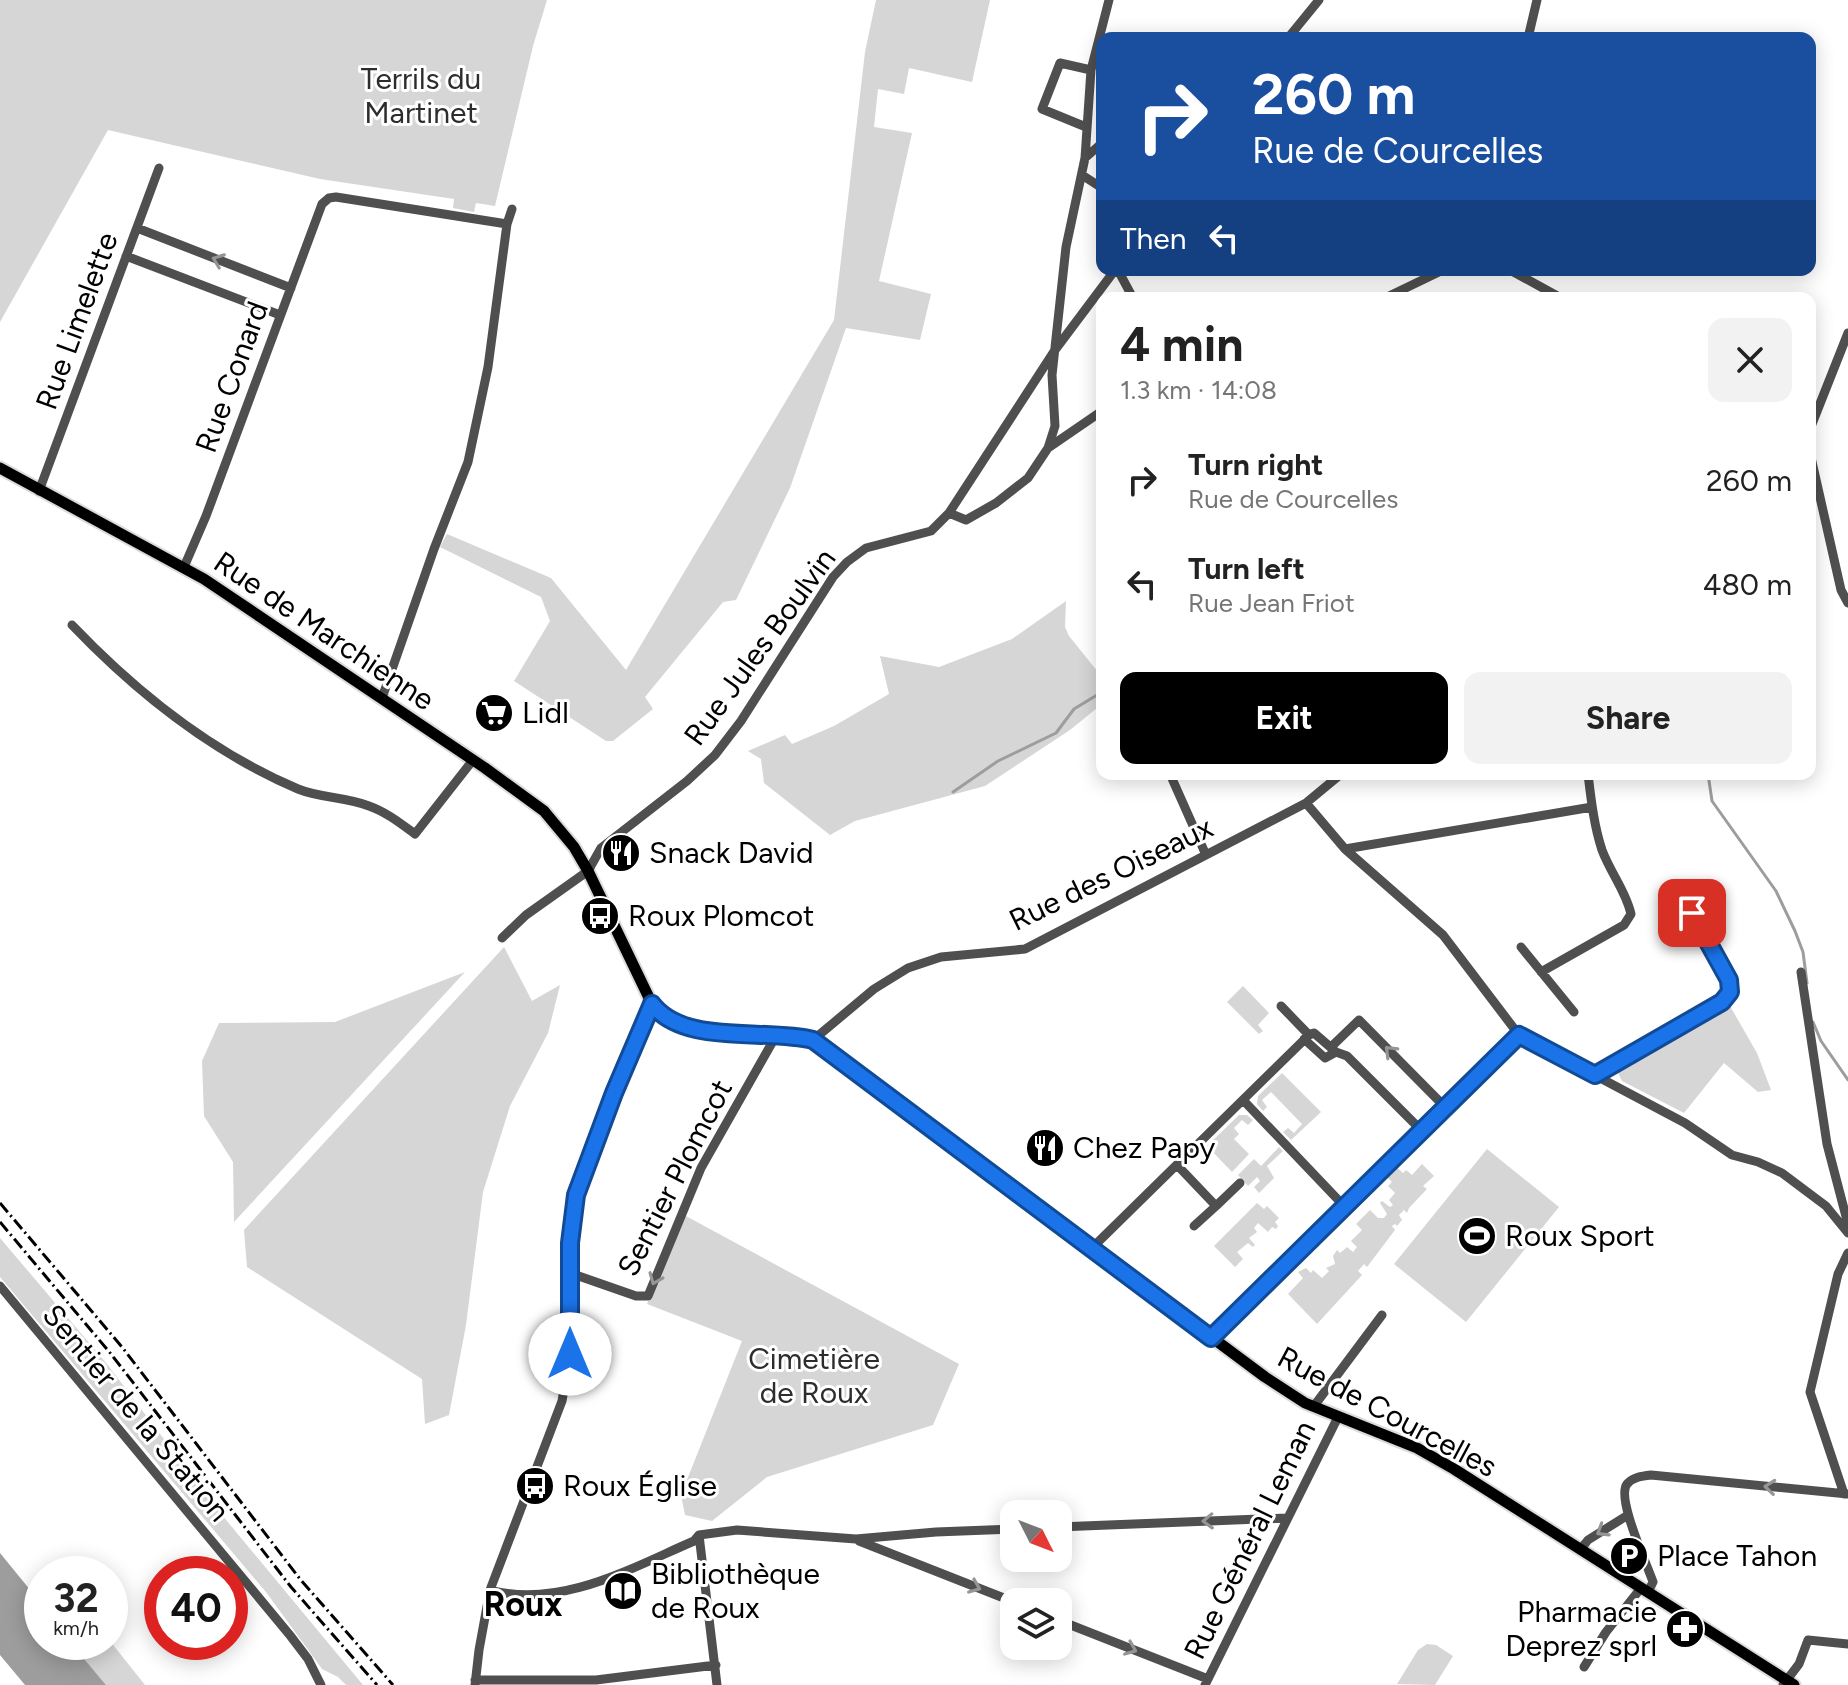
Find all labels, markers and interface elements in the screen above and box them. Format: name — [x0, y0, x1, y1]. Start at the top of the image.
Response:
park label: Terrils du Martinet — [361, 60, 481, 131]
text: 260 m — [1252, 61, 1415, 128]
icon: right — [1120, 64, 1224, 168]
text: Rue de Courcelles — [1252, 129, 1543, 172]
icon: left — [1202, 216, 1246, 260]
text: Then — [1120, 220, 1186, 257]
street label: Rue Limelette — [27, 227, 126, 414]
one-way arrow — [212, 253, 226, 270]
street label: Rue Conard — [187, 296, 276, 457]
text: 4 min — [1120, 315, 1244, 373]
button: close — [1708, 318, 1792, 402]
text: 1.3 km · 14:08 — [1120, 374, 1277, 406]
text: Turn right — [1188, 446, 1323, 483]
icon: right — [1120, 458, 1164, 502]
text: 260 m — [1706, 462, 1792, 499]
text: Rue de Courcelles — [1188, 483, 1398, 515]
street label: Rue Jules Boulvin — [676, 541, 843, 752]
street label: Rue de Marchienne — [207, 543, 441, 718]
text: Turn left — [1188, 550, 1305, 587]
icon: left — [1120, 562, 1164, 606]
text: 480 m — [1703, 566, 1792, 603]
text: Rue Jean Friot — [1188, 587, 1355, 619]
button: Exit — [1120, 672, 1448, 764]
button: Share — [1464, 672, 1792, 764]
supermarket icon: Lidl — [473, 692, 515, 734]
place label: Lidl — [522, 694, 569, 731]
street label: Rue des Oiseaux — [1003, 808, 1218, 939]
restaurant icon: Snack David — [600, 832, 642, 874]
place label: Snack David — [649, 834, 814, 871]
pin — [1658, 879, 1726, 947]
icon: arrive — [1670, 891, 1714, 935]
bus stop icon: Roux Plomcot — [579, 895, 621, 937]
place label: Roux Plomcot — [628, 897, 814, 934]
one-way arrow — [1385, 1046, 1399, 1060]
street label: Sentier Plomcot — [609, 1073, 740, 1282]
restaurant icon: Chez Papy — [1024, 1127, 1066, 1169]
place label: Chez Papy — [1073, 1129, 1216, 1166]
sports icon: Roux Sport — [1456, 1215, 1498, 1257]
place label: Roux Sport — [1505, 1217, 1655, 1254]
one-way arrow — [648, 1271, 665, 1285]
street label: Sentier de la Station — [35, 1297, 238, 1529]
position arrow — [528, 1312, 612, 1396]
street label: Rue de Courcelles — [1271, 1338, 1503, 1485]
park label: Cimetière de Roux — [748, 1340, 880, 1411]
street label: Rue Général Leman — [1176, 1415, 1323, 1665]
bus stop icon: Roux Église — [514, 1465, 556, 1507]
place label: Roux Église — [563, 1467, 717, 1504]
one-way arrow — [1763, 1478, 1776, 1495]
north arrow — [1000, 1500, 1072, 1572]
map controls — [1000, 1500, 1072, 1660]
one-way arrow — [1201, 1513, 1214, 1530]
one-way arrow — [1596, 1521, 1611, 1536]
parking icon: Place Tahon — [1608, 1535, 1650, 1577]
place label: Place Tahon — [1657, 1537, 1817, 1574]
place label: Bibliothèque de Roux — [651, 1555, 820, 1626]
speed limit sign: 40 — [144, 1556, 248, 1660]
library icon: Bibliothèque de Roux — [602, 1570, 644, 1612]
text: 32 — [53, 1574, 99, 1622]
one-way arrow — [967, 1577, 981, 1594]
district label: Roux — [483, 1584, 563, 1625]
button: layers — [1000, 1588, 1072, 1660]
place label: Pharmacie Deprez sprl — [1505, 1593, 1657, 1664]
pharmacy icon: Pharmacie Deprez sprl — [1664, 1608, 1706, 1650]
text: km/h — [53, 1616, 99, 1640]
one-way arrow — [1123, 1639, 1137, 1655]

